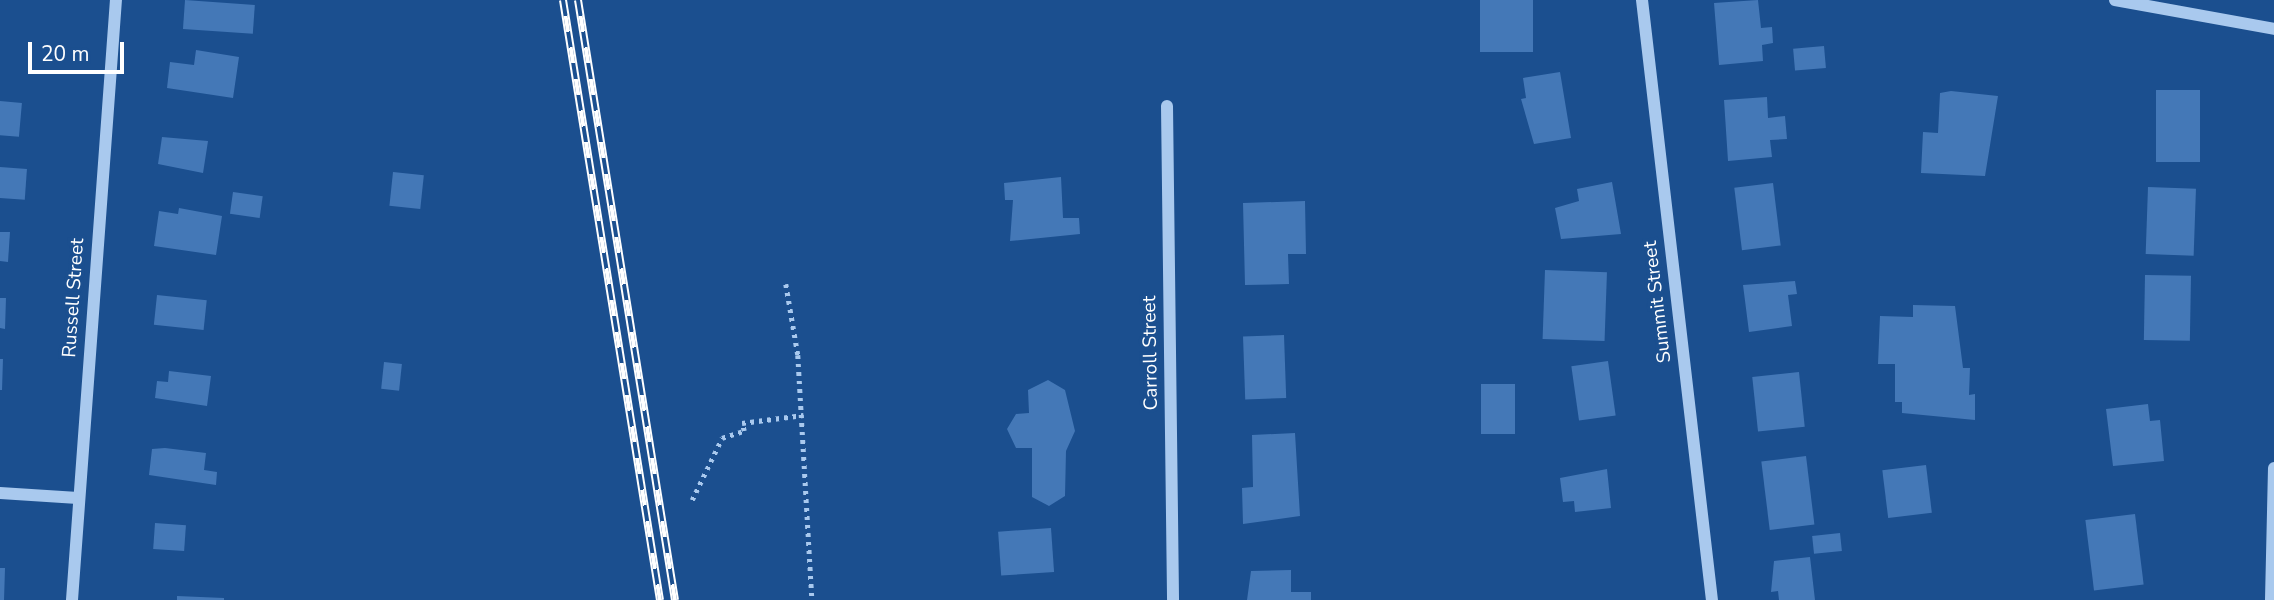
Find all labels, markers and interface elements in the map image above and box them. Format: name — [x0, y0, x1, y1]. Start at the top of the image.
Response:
scale bar — [32, 28, 128, 72]
text: 20 m — [41, 40, 90, 68]
street label: Russell Street — [58, 237, 90, 359]
street label: Summit Street — [1639, 240, 1677, 364]
street label: Carroll Street — [1139, 296, 1163, 410]

